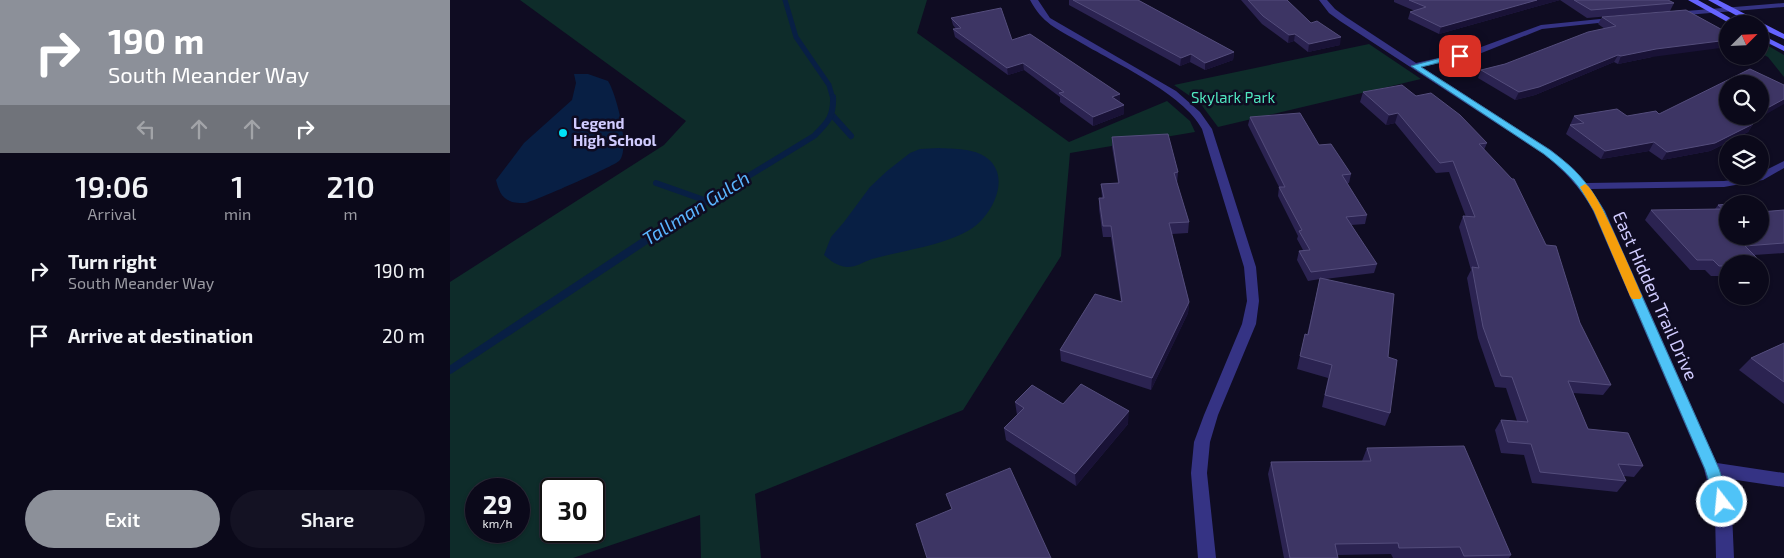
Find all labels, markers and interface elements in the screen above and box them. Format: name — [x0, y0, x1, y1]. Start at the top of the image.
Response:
north arrow — [1719, 15, 1769, 65]
map controls — [1719, 15, 1769, 305]
text: 190 m — [108, 19, 204, 61]
icon: right — [25, 20, 90, 85]
pin — [1439, 35, 1481, 77]
icon: arrive — [1446, 42, 1474, 70]
text: South Meander Way — [108, 61, 309, 87]
button: search — [1719, 75, 1769, 125]
park label: Skylark Park — [1191, 88, 1275, 106]
place label: Legend High School — [573, 114, 657, 149]
icon: left — [132, 115, 160, 143]
icon: ahead — [185, 115, 213, 143]
icon: ahead — [238, 115, 266, 143]
icon: right — [291, 115, 319, 143]
marker: Legend High School — [557, 127, 569, 139]
button: layers — [1719, 135, 1769, 185]
water label: Tallman Gulch — [638, 166, 754, 250]
text: 19:06 — [75, 168, 149, 204]
text: 1 — [231, 168, 244, 204]
text: 210 — [326, 168, 375, 204]
button: + — [1719, 195, 1769, 245]
text: Arrival — [88, 204, 136, 223]
text: min — [224, 204, 251, 223]
text: m — [344, 204, 358, 223]
street label: East Hidden Trail Drive — [1609, 208, 1703, 384]
text: Turn right — [68, 250, 156, 273]
button: − — [1719, 255, 1769, 305]
icon: right — [25, 257, 53, 285]
text: 190 m — [374, 259, 425, 282]
text: South Meander Way — [68, 273, 214, 292]
icon: arrive — [25, 322, 53, 350]
text: Arrive at destination — [68, 324, 253, 347]
text: 20 m — [382, 324, 425, 347]
position arrow — [1695, 475, 1747, 527]
speed limit sign: 30 — [540, 478, 605, 543]
text: 29 — [483, 489, 512, 519]
button: Exit — [25, 490, 220, 548]
button: Share — [230, 490, 425, 548]
text: km/h — [483, 516, 512, 530]

